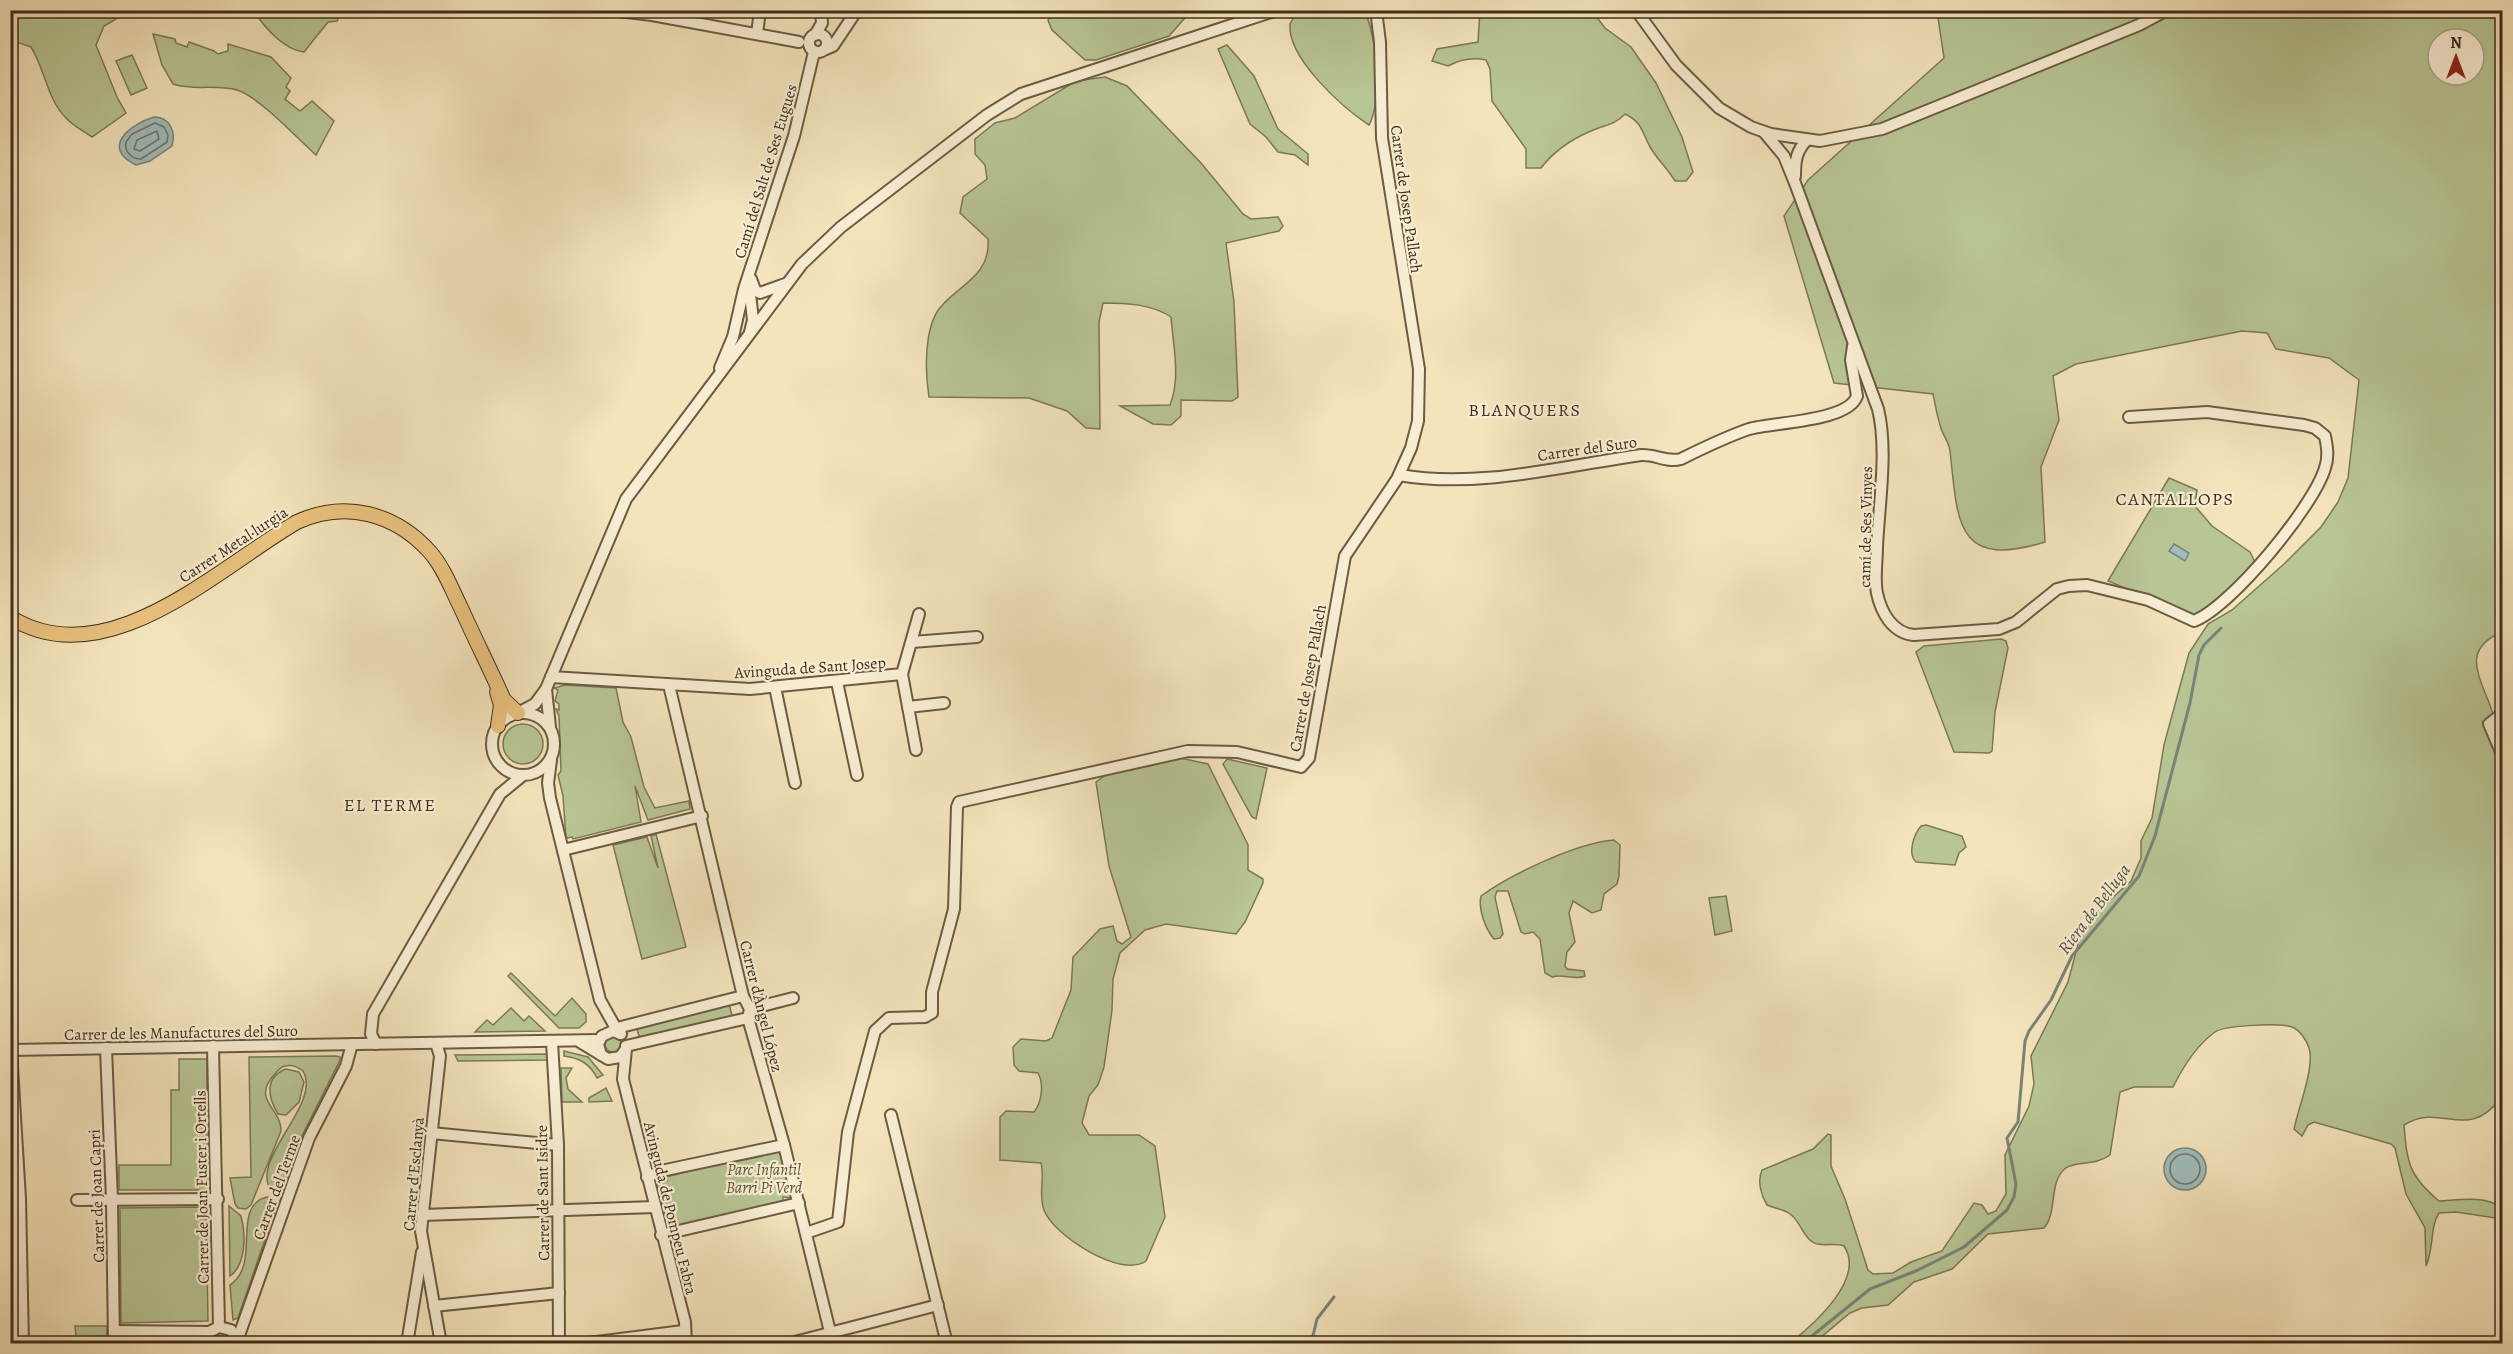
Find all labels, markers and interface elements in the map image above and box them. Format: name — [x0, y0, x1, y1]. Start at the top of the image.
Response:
north arrow — [2426, 27, 2486, 87]
text: N — [2450, 32, 2462, 54]
street label: Camí del Salt de Ses Eugues — [729, 81, 803, 261]
street label: Carrer de Josep Pallach — [1385, 124, 1427, 275]
district label: BLANQUERS — [1468, 398, 1582, 422]
street label: Carrer del Suro — [1536, 431, 1638, 467]
street label: camí de Ses Vinyes — [1854, 466, 1878, 588]
district label: CANTALLOPS — [2115, 487, 2235, 511]
street label: Carrer Metal·lurgia — [175, 501, 293, 588]
street label: Carrer de Josep Pallach — [1284, 602, 1332, 754]
street label: Avinguda de Sant Josep — [733, 652, 886, 684]
district label: EL TERME — [344, 793, 436, 817]
water label: Riera de Belluga — [2052, 859, 2136, 959]
street label: Carrer d'Àngel López — [734, 938, 788, 1074]
street label: Carrer de les Manufactures del Suro — [64, 1020, 298, 1046]
street label: Carrer de Joan Fuster i Ortells — [189, 1090, 215, 1284]
street label: Carrer d'Esclanyà — [398, 1116, 430, 1232]
street label: Avinguda de Pompeu Fabra — [638, 1118, 702, 1298]
street label: Carrer de Sant Isidre — [531, 1125, 555, 1261]
street label: Carrer de Joan Capri — [84, 1129, 110, 1263]
street label: Carrer del Terme — [248, 1132, 306, 1243]
park label: Parc Infantil Barri Pi Verd — [726, 1159, 803, 1199]

